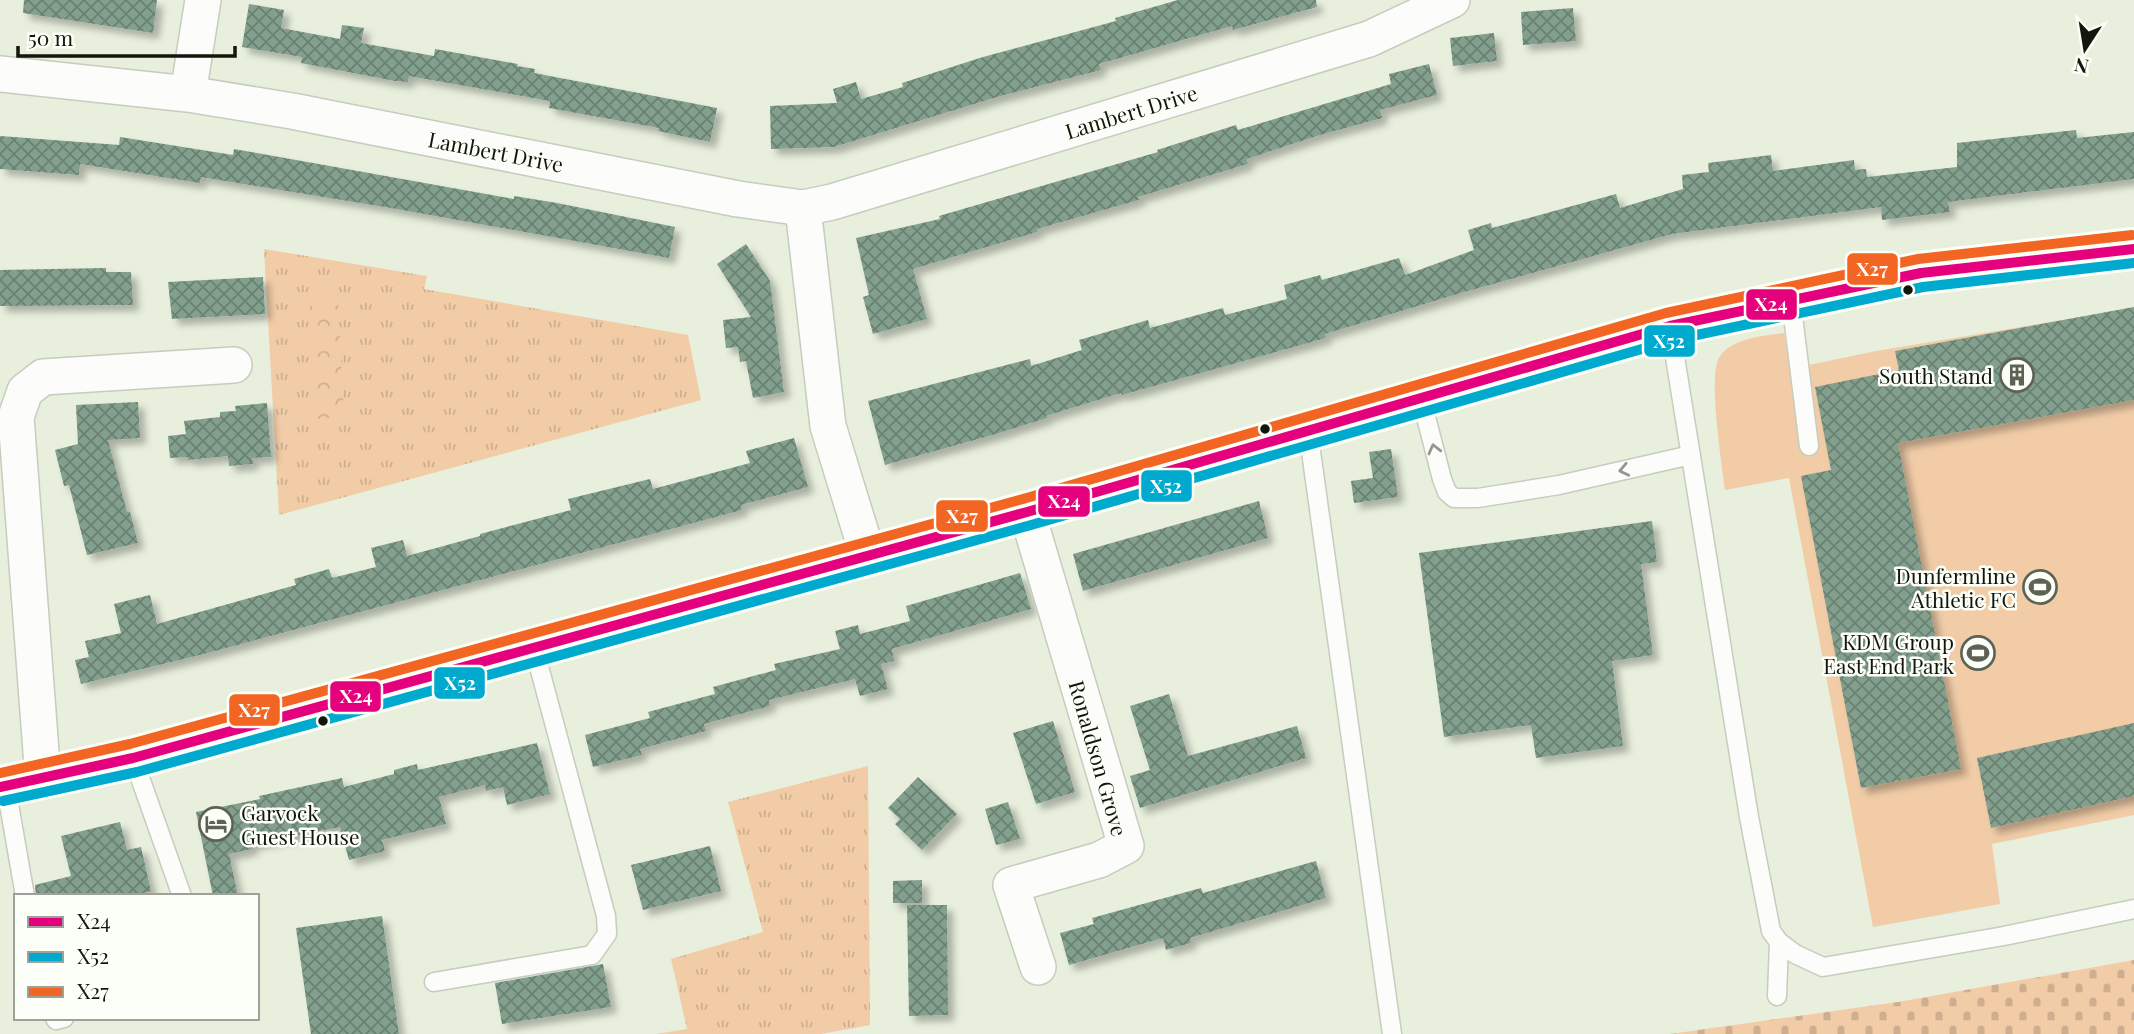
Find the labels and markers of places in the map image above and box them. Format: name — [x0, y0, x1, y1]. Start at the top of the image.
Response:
unlabelled marker — [1901, 283, 1915, 297]
building icon: South Stand — [1998, 356, 2036, 394]
place label: South Stand — [1879, 361, 1993, 389]
unlabelled marker — [1258, 422, 1272, 436]
place label: Dunfermline Athletic FC — [1896, 561, 2016, 613]
sports icon: Dunfermline Athletic FC — [2021, 568, 2059, 606]
place label: KDM Group East End Park — [1823, 627, 1954, 679]
sports icon: KDM Group East End Park — [1959, 634, 1997, 672]
unlabelled marker — [316, 714, 330, 728]
place label: Garvock Guest House — [241, 798, 360, 850]
hotel icon: Garvock Guest House — [197, 805, 235, 843]

